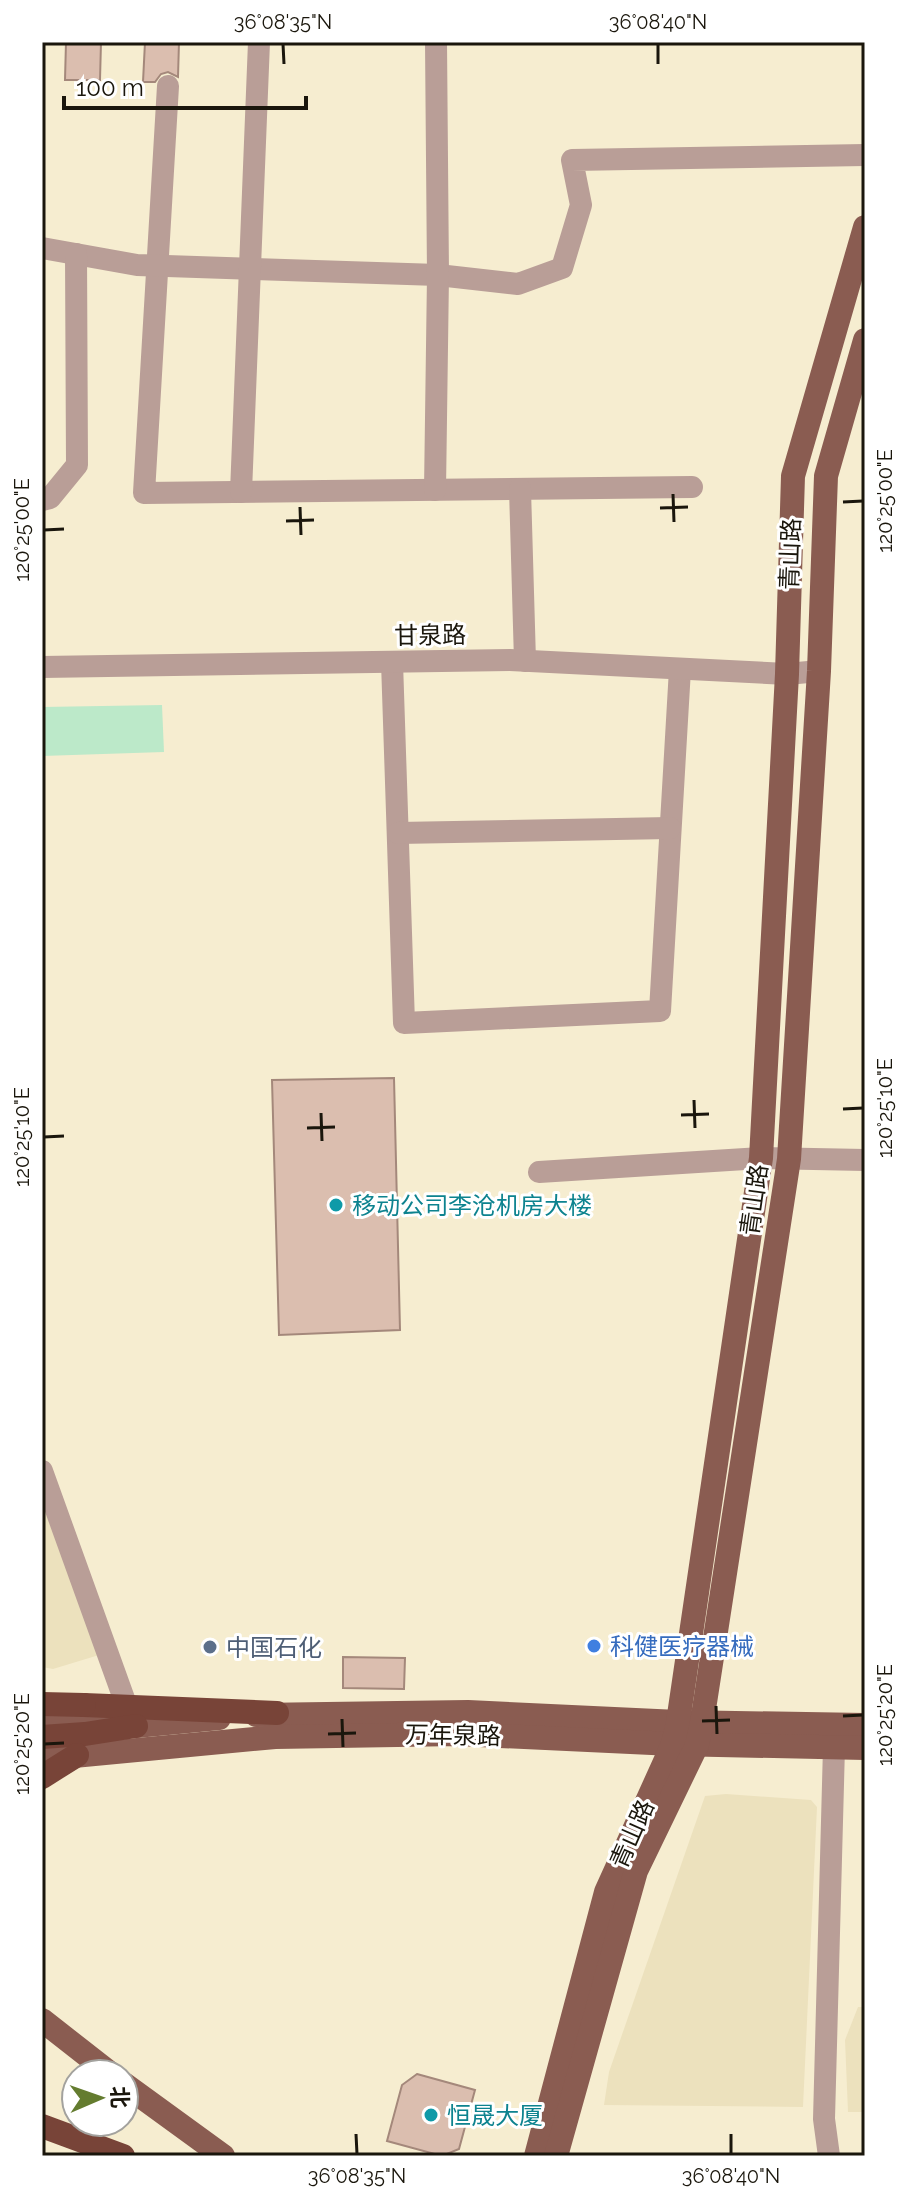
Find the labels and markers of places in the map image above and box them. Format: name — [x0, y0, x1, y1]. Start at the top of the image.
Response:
place label: 移动公司李沧机房大楼 — [352, 1191, 592, 1220]
marker: 移动公司李沧机房大楼 — [327, 1196, 345, 1214]
place label: 科健医疗器械 — [610, 1632, 754, 1661]
place label: 中国石化 — [226, 1633, 322, 1662]
marker: 科健医疗器械 — [585, 1637, 603, 1655]
marker: 中国石化 — [201, 1638, 219, 1656]
place label: 恒晟大厦 — [447, 2101, 543, 2130]
marker: 恒晟大厦 — [422, 2106, 440, 2124]

